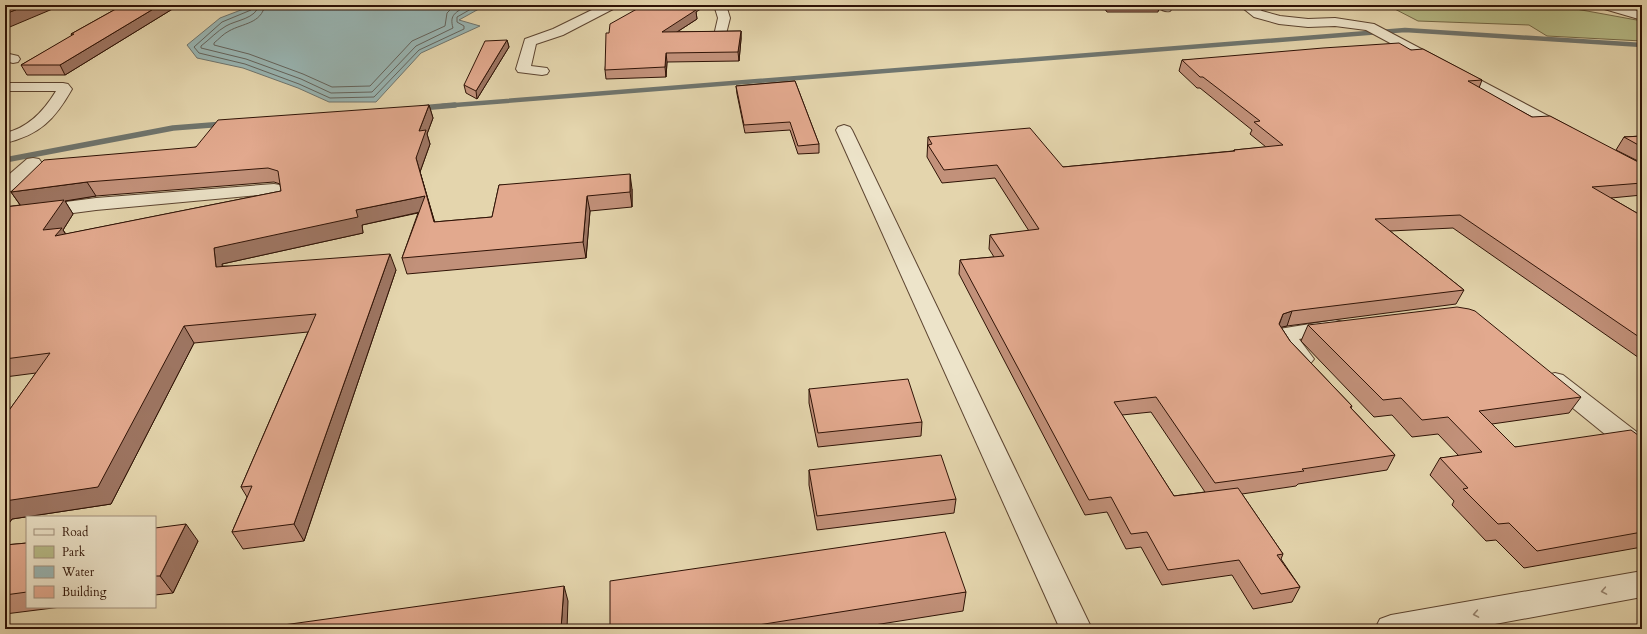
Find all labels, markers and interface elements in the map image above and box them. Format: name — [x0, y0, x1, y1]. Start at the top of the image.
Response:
legend — [26, 516, 156, 608]
text: Road — [62, 524, 89, 540]
text: Park — [62, 544, 86, 560]
text: Water — [61, 564, 95, 580]
text: Building — [62, 584, 107, 600]
one-way arrow — [1601, 586, 1607, 595]
one-way arrow — [1473, 609, 1479, 618]

